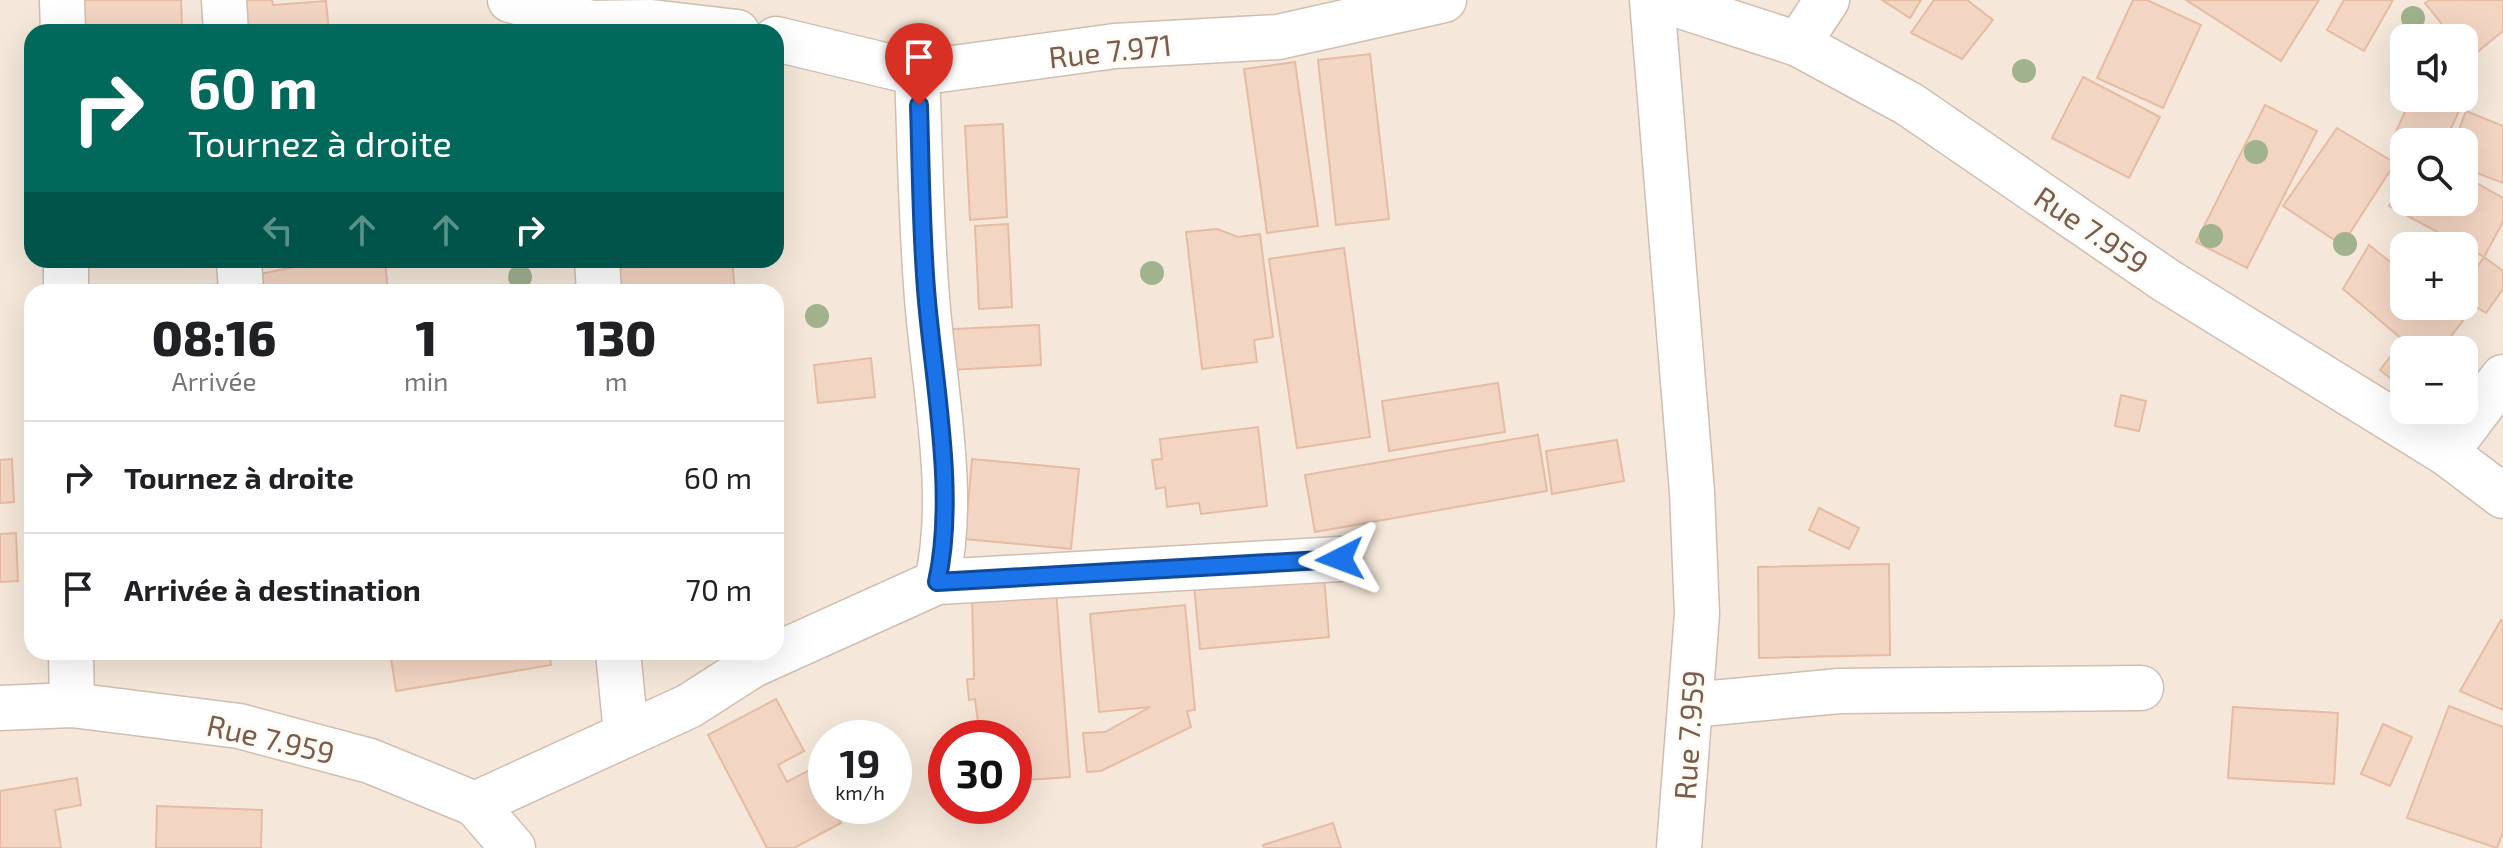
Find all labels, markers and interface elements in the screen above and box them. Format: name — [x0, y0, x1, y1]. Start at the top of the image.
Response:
pin — [885, 23, 953, 105]
map controls — [2390, 24, 2478, 424]
button: sound — [2390, 24, 2478, 112]
street label: Rue 7.971 — [1047, 26, 1173, 74]
icon: arrive — [897, 35, 941, 79]
text: 60 m — [188, 53, 318, 120]
icon: right — [56, 56, 160, 160]
text: Tournez à droite — [188, 121, 452, 164]
button: search — [2390, 128, 2478, 216]
street label: Rue 7.959 — [2028, 178, 2156, 280]
icon: left — [256, 208, 300, 252]
icon: ahead — [340, 208, 384, 252]
icon: ahead — [424, 208, 468, 252]
icon: right — [508, 208, 552, 252]
button: + — [2390, 232, 2478, 320]
text: 08:16 — [152, 308, 276, 366]
text: 1 — [415, 308, 437, 366]
text: 130 — [576, 308, 656, 366]
button: − — [2390, 336, 2478, 424]
text: Arrivée — [172, 365, 257, 396]
text: min — [404, 365, 448, 396]
text: m — [605, 365, 628, 396]
icon: right — [56, 455, 100, 499]
text: Tournez à droite — [124, 459, 354, 495]
text: 60 m — [684, 459, 752, 495]
position arrow — [1298, 517, 1382, 601]
icon: arrive — [56, 567, 100, 611]
text: Arrivée à destination — [124, 571, 421, 607]
text: 70 m — [686, 571, 752, 607]
street label: Rue 7.959 — [1666, 669, 1710, 801]
street label: Rue 7.959 — [204, 706, 338, 770]
speed limit sign: 30 — [928, 720, 1032, 824]
text: 19 — [840, 738, 880, 786]
text: km/h — [835, 780, 885, 804]

